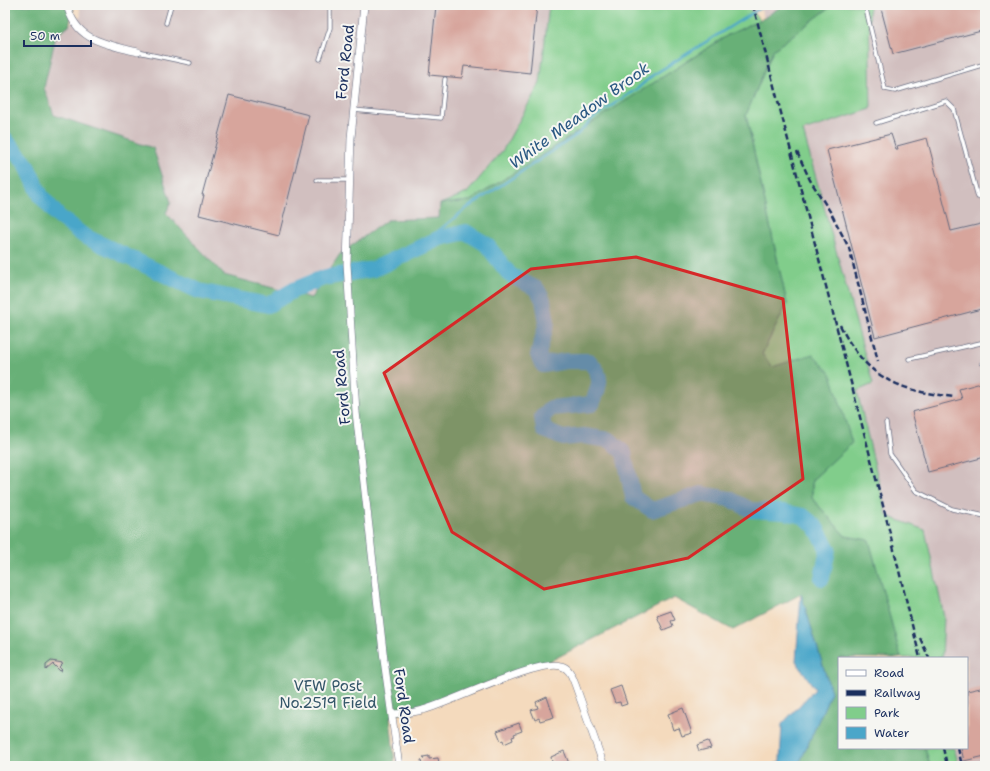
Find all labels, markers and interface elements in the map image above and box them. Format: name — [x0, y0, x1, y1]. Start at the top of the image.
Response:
scale bar — [24, 22, 91, 48]
street label: Ford Road — [331, 23, 359, 101]
text: 50 m — [30, 28, 60, 44]
water label: White Meadow Brook — [505, 57, 654, 173]
street label: Ford Road — [329, 348, 355, 425]
legend — [838, 657, 968, 749]
text: Road — [874, 665, 905, 681]
street label: Ford Road — [389, 667, 419, 745]
park label: VFW Post No.2519 Field — [279, 676, 377, 713]
text: Railway — [874, 685, 921, 701]
text: Park — [874, 705, 900, 721]
text: Water — [874, 725, 910, 741]

